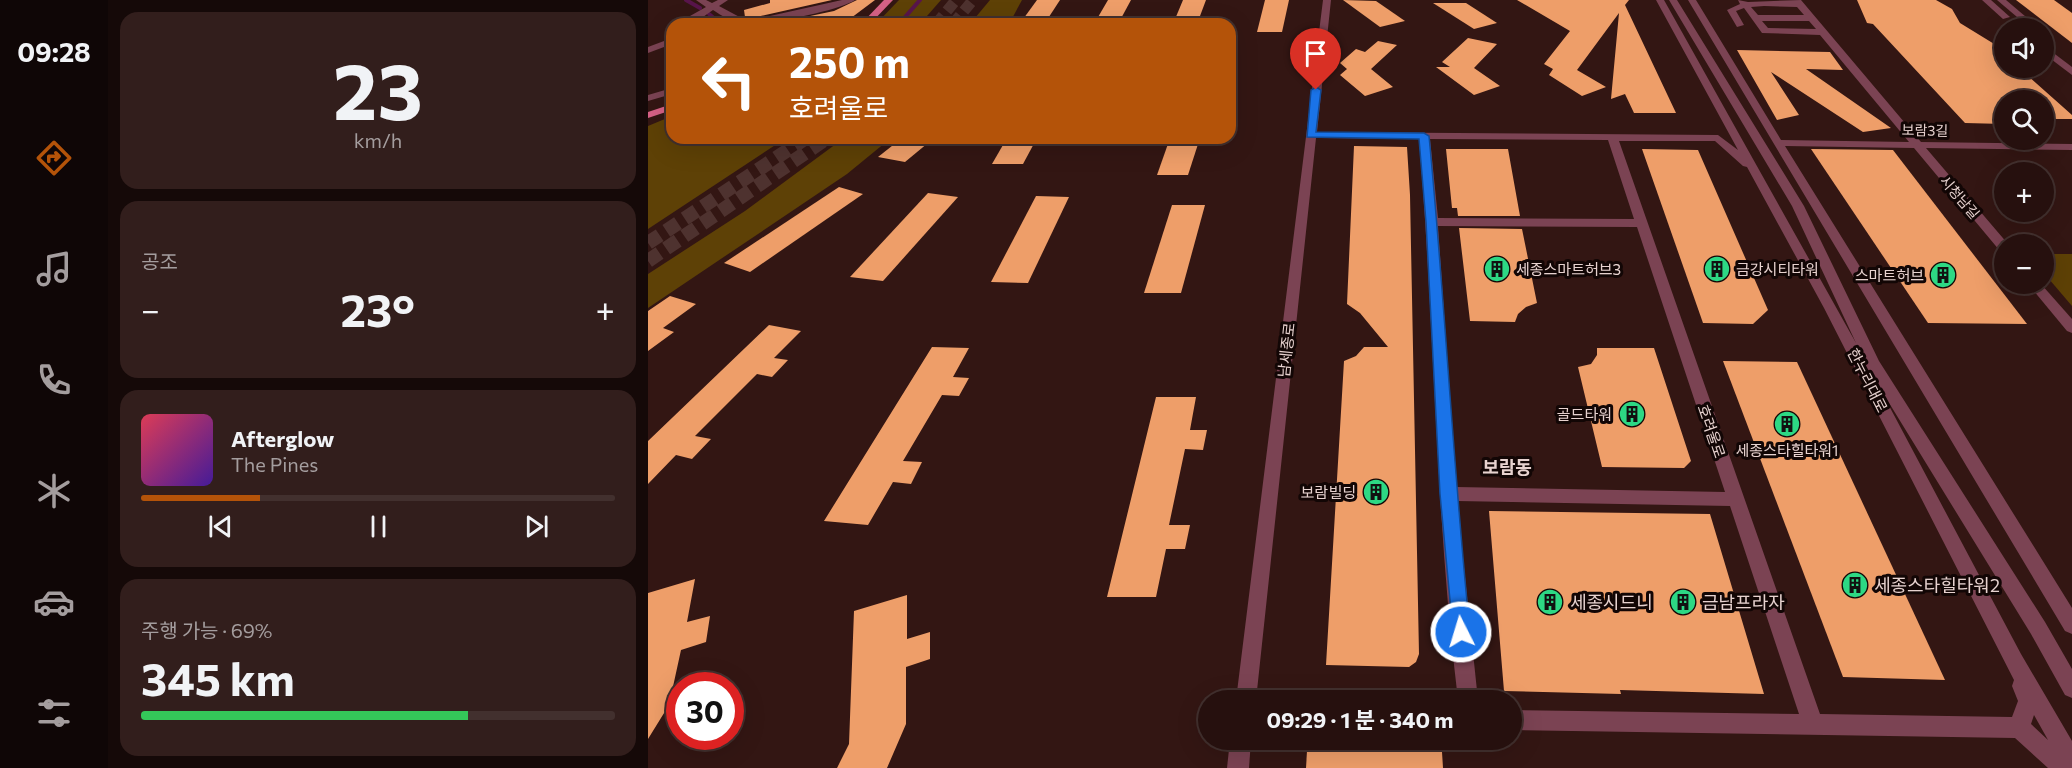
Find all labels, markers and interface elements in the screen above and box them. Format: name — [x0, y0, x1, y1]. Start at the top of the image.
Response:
map controls — [1994, 18, 2054, 294]
button: sound — [1994, 18, 2054, 78]
pin — [1290, 28, 1341, 90]
text: 09:28 — [17, 35, 91, 68]
text: 250 m — [789, 35, 910, 87]
icon: arrive — [1299, 37, 1332, 70]
text: 23 — [333, 41, 423, 136]
icon: left — [690, 42, 768, 120]
button: search — [1994, 90, 2054, 150]
text: 호려울로 — [789, 91, 888, 124]
street label: 보람3길 — [1902, 121, 1948, 139]
text: km/h — [354, 128, 402, 152]
icon: directions — [33, 137, 75, 179]
button: + — [1994, 162, 2054, 222]
street label: 시청남길 — [1937, 172, 1983, 222]
button: − — [1994, 234, 2054, 294]
icon: music — [33, 248, 75, 290]
text: 공조 — [141, 249, 178, 273]
building icon: 세종스마트허브3 — [1482, 254, 1512, 284]
building icon: 금강시티타워 — [1702, 254, 1732, 284]
place label: 세종스마트허브3 — [1516, 260, 1621, 278]
place label: 금강시티타워 — [1736, 260, 1819, 278]
building icon: 스마트허브 — [1928, 260, 1958, 290]
place label: 스마트허브 — [1855, 266, 1924, 284]
text: 23° — [341, 281, 415, 336]
text: − — [141, 288, 160, 329]
text: + — [596, 288, 615, 329]
street label: 남세종로 — [1274, 322, 1298, 378]
street label: 한누리대로 — [1844, 345, 1892, 415]
icon: phone — [33, 359, 75, 401]
building icon: 골드타워 — [1617, 399, 1647, 429]
street label: 호려울로 — [1695, 402, 1729, 460]
place label: 골드타워 — [1557, 405, 1612, 423]
building icon: 세종스타힐타워1 — [1772, 409, 1802, 439]
text: Afterglow — [231, 425, 334, 452]
place label: 세종스타힐타워1 — [1735, 441, 1839, 459]
text: The Pines — [231, 452, 318, 476]
district label: 보람동 — [1482, 456, 1532, 478]
icon: climate — [33, 470, 75, 512]
building icon: 보람빌딩 — [1361, 477, 1391, 507]
place label: 보람빌딩 — [1301, 483, 1356, 501]
icon: previous — [204, 510, 237, 543]
icon: pause — [362, 510, 395, 543]
icon: next — [520, 510, 553, 543]
building icon: 세종스타힐타워2 — [1840, 570, 1870, 600]
place label: 세종스타힐타워2 — [1874, 574, 2000, 596]
icon: car — [33, 581, 75, 623]
building icon: 세종시드니 — [1535, 587, 1565, 617]
building icon: 금남프라자 — [1668, 587, 1698, 617]
place label: 세종시드니 — [1570, 591, 1653, 613]
place label: 금남프라자 — [1702, 591, 1785, 613]
position arrow — [1429, 600, 1493, 664]
text: 주행 가능 · 69% — [141, 618, 272, 642]
text: 345 km — [141, 650, 295, 705]
speed limit sign: 30 — [666, 672, 744, 750]
icon: filters — [33, 692, 75, 734]
text: 09:29 · 1 분 · 340 m — [1266, 706, 1454, 733]

